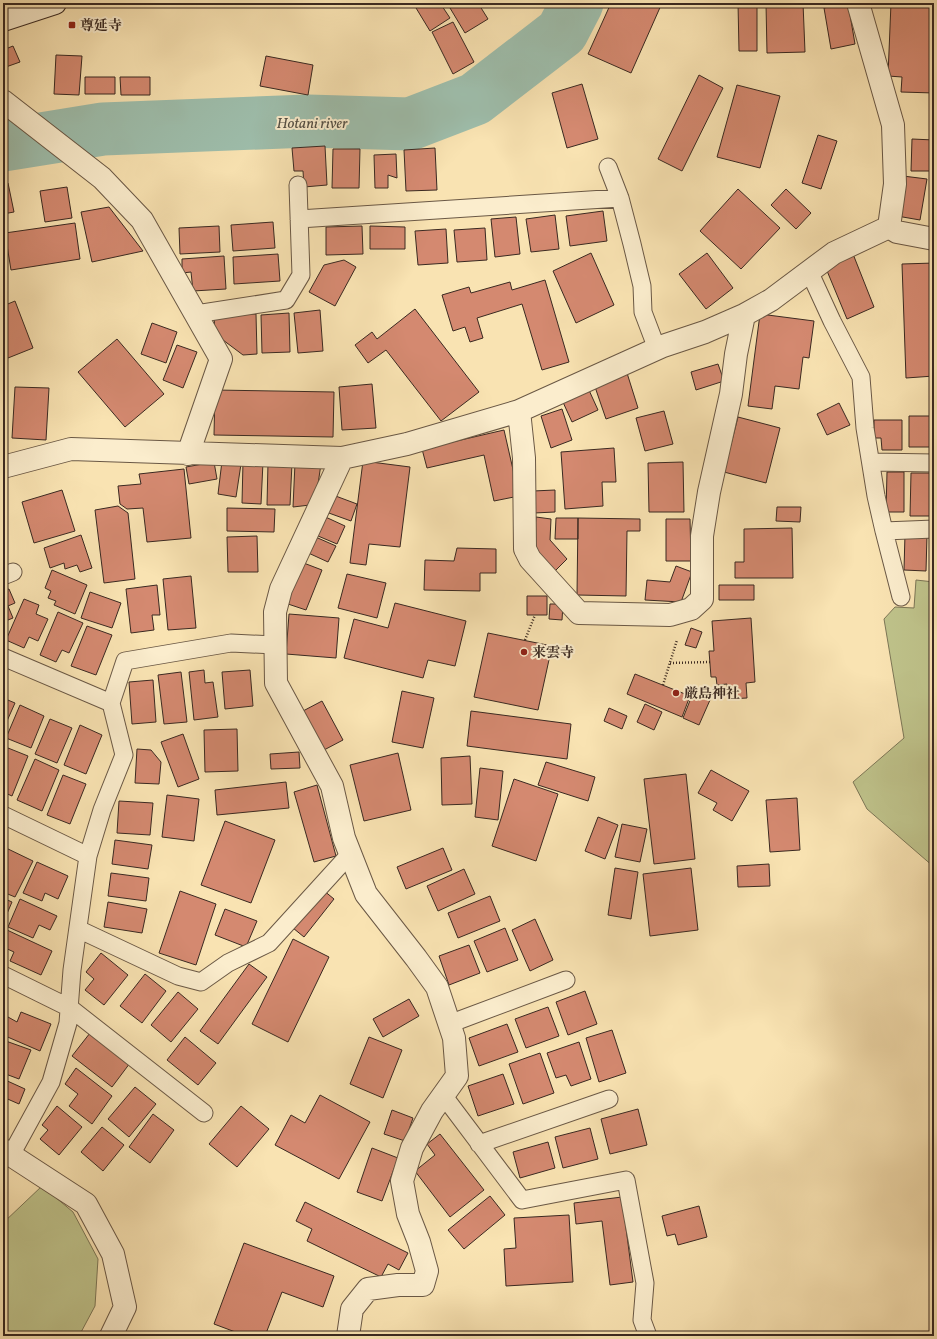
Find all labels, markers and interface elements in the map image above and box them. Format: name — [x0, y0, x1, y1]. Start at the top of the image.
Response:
place label: 尊延寺 — [80, 17, 122, 36]
marker: 尊延寺 — [67, 20, 77, 30]
water label: Hotani river — [276, 114, 348, 135]
place label: 来雲寺 — [532, 644, 574, 663]
marker: 来雲寺 — [519, 647, 529, 657]
place label: 厳島神社 — [684, 685, 740, 704]
marker: 厳島神社 — [671, 688, 681, 698]

